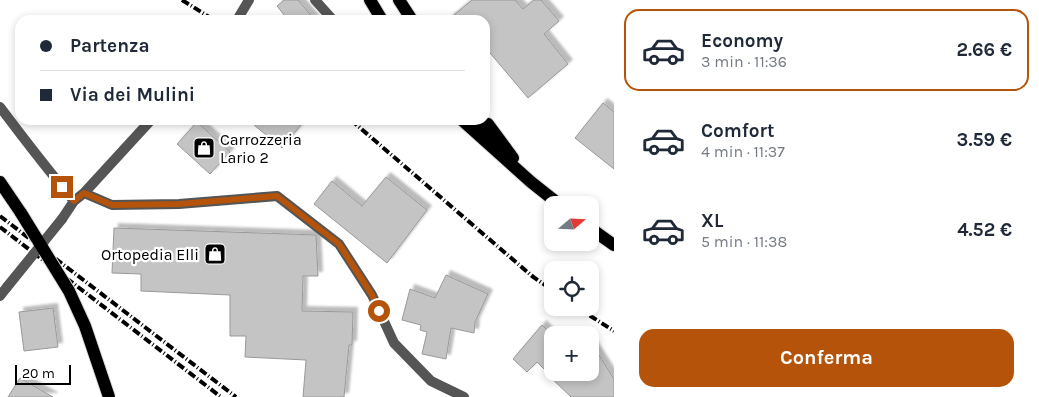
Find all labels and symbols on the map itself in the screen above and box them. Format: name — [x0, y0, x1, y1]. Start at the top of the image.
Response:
place label: Carrozzeria Lario 2 — [220, 130, 302, 167]
shop icon: Carrozzeria Lario 2 — [192, 136, 216, 160]
route end — [51, 176, 73, 198]
north arrow — [544, 196, 599, 251]
shop icon: Ortopedia Elli — [203, 242, 227, 266]
place label: Ortopedia Elli — [101, 245, 199, 264]
route start — [368, 300, 390, 322]
scale bar — [15, 362, 71, 385]

